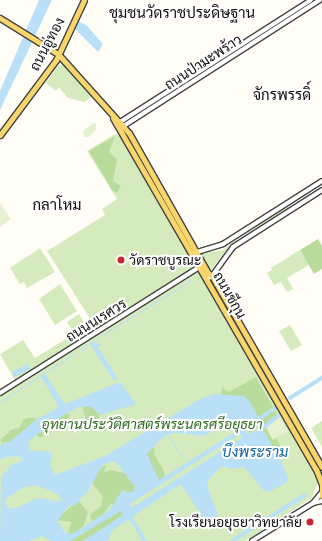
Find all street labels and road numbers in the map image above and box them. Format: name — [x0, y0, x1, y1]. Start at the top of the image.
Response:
street label: ถนนอู่ทอง — [26, 14, 68, 74]
street label: ถนนป่ามะพร้าว — [161, 31, 245, 93]
street label: ถนนชีกุน — [210, 269, 250, 321]
street label: ถนนนเรศวร — [63, 295, 129, 345]

